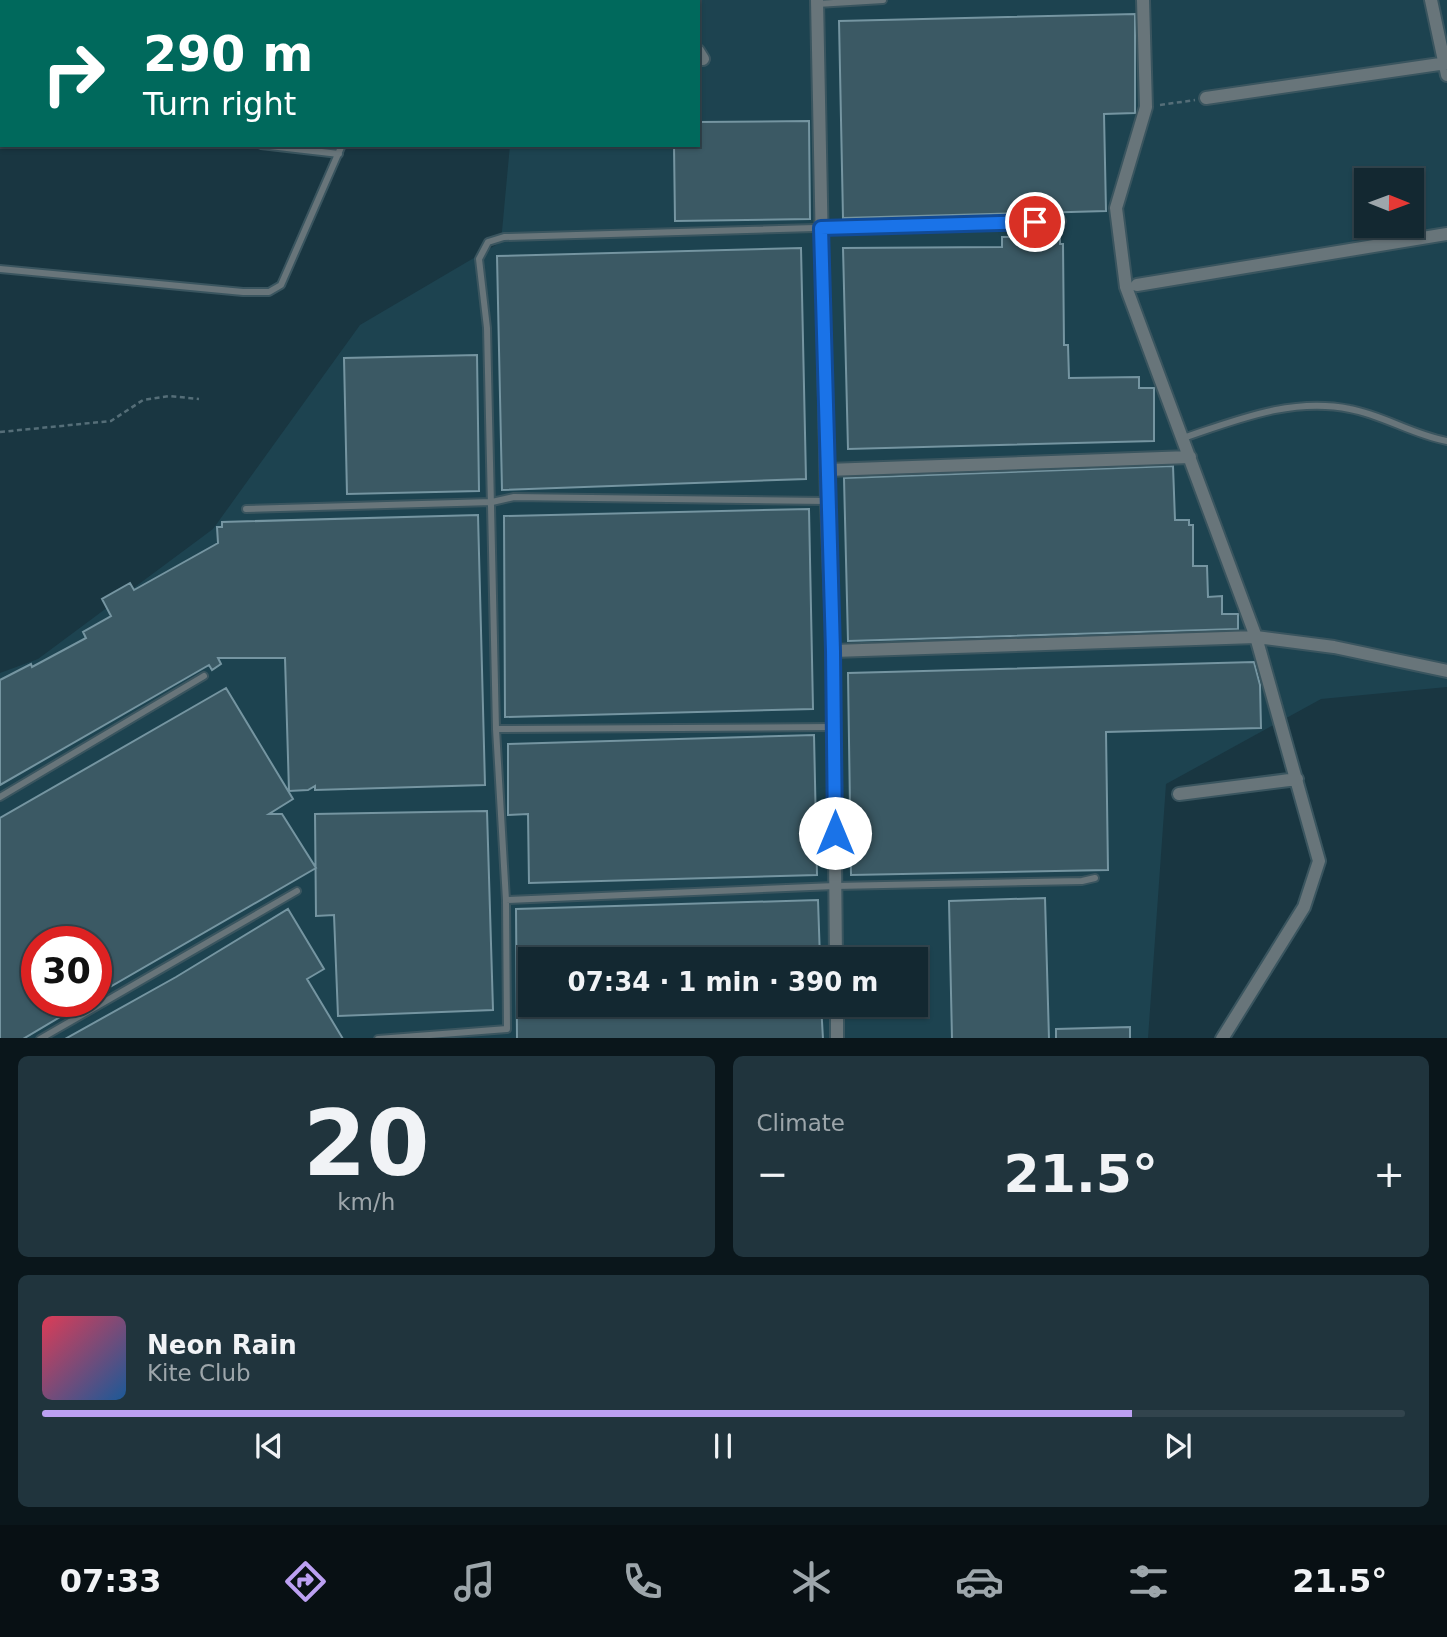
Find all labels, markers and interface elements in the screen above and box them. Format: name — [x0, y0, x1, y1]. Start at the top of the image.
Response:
text: 290 m — [143, 26, 313, 83]
icon: right — [28, 28, 119, 119]
text: Turn right — [143, 85, 296, 123]
north arrow — [1354, 168, 1424, 238]
map controls — [1354, 168, 1424, 238]
pin — [1005, 192, 1065, 252]
icon: arrive — [1016, 203, 1054, 241]
position arrow — [798, 796, 872, 870]
speed limit sign: 30 — [21, 926, 112, 1017]
text: 07:34 · 1 min · 390 m — [568, 967, 878, 997]
text: 20 — [303, 1091, 430, 1196]
text: Climate — [757, 1110, 845, 1136]
text: 21.5° — [1004, 1144, 1158, 1204]
text: − — [757, 1152, 788, 1196]
text: + — [1373, 1152, 1405, 1196]
text: km/h — [337, 1189, 395, 1215]
text: Neon Rain — [147, 1330, 297, 1360]
text: Kite Club — [147, 1360, 251, 1386]
icon: previous — [250, 1427, 288, 1465]
icon: pause — [704, 1427, 742, 1465]
icon: next — [1159, 1427, 1197, 1465]
icon: directions — [281, 1557, 330, 1606]
icon: music — [450, 1557, 499, 1606]
icon: phone — [618, 1557, 667, 1606]
icon: climate — [787, 1557, 836, 1606]
icon: car — [955, 1557, 1004, 1606]
icon: filters — [1124, 1557, 1173, 1606]
text: 07:33 — [60, 1562, 162, 1600]
text: 21.5° — [1292, 1562, 1387, 1600]

